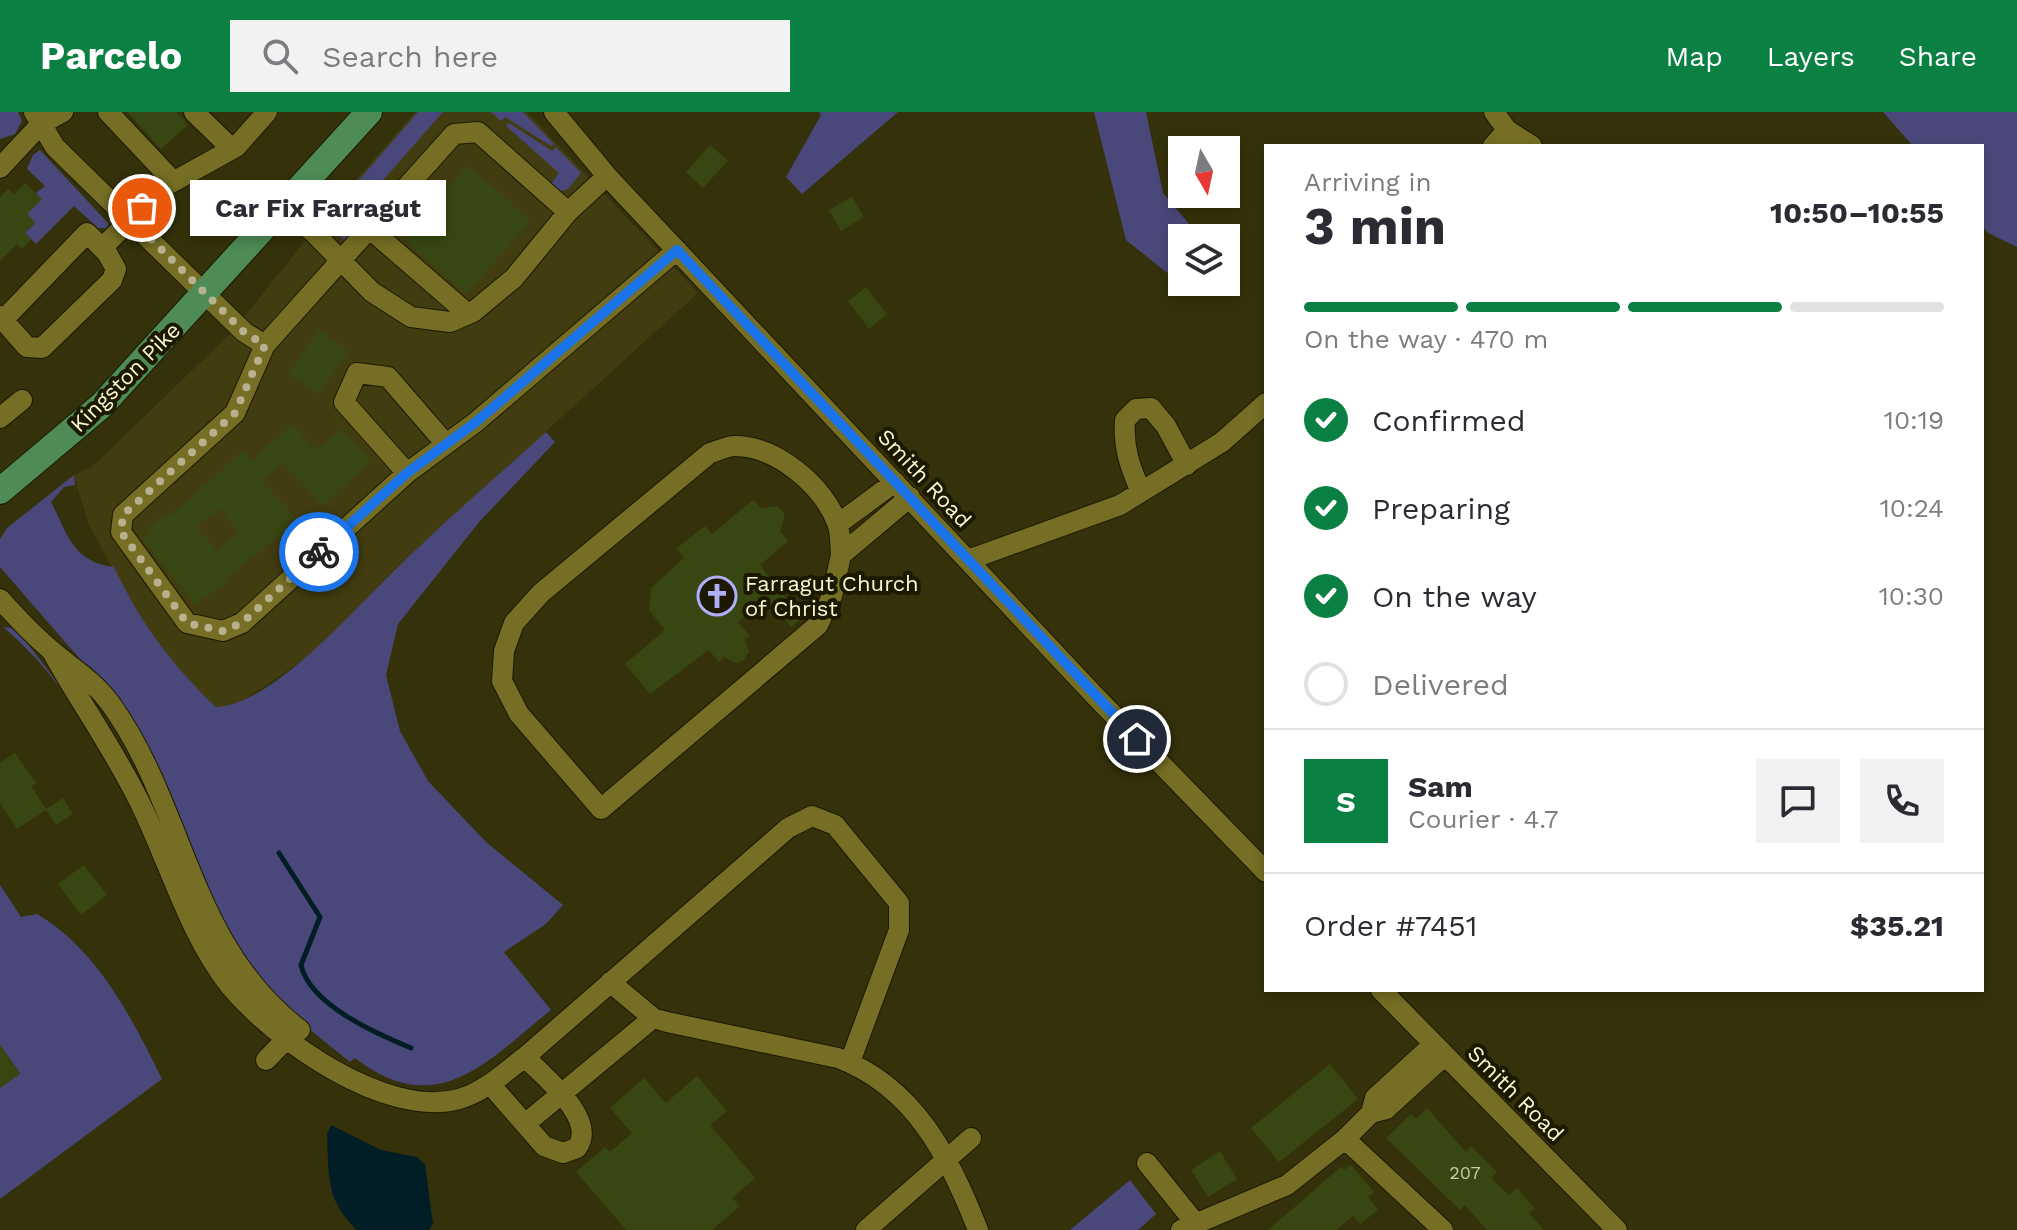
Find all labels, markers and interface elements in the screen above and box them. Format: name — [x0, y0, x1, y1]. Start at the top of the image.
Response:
search box — [230, 20, 790, 92]
text: Parcelo — [40, 34, 182, 78]
icon: search — [258, 34, 302, 78]
text: Search here — [322, 39, 498, 74]
text: Map — [1666, 40, 1723, 73]
text: Layers — [1767, 40, 1855, 73]
text: Share — [1899, 40, 1977, 73]
north arrow — [1168, 136, 1240, 208]
map controls — [1168, 136, 1240, 296]
text: Arriving in — [1304, 167, 1432, 197]
pin — [108, 174, 176, 242]
callout: Car Fix Farragut — [190, 180, 446, 236]
icon: bag — [120, 186, 164, 230]
text: Car Fix Farragut — [215, 193, 421, 223]
text: 10:50–10:55 — [1770, 195, 1944, 230]
text: 3 min — [1304, 196, 1446, 257]
button: layers — [1168, 224, 1240, 296]
street label: Kingston Pike — [65, 317, 185, 437]
text: On the way · 470 m — [1304, 324, 1548, 354]
icon: check — [1304, 398, 1348, 442]
text: Confirmed — [1372, 403, 1526, 438]
text: 10:19 — [1884, 405, 1944, 435]
street label: Smith Road — [873, 424, 976, 533]
icon: check — [1304, 486, 1348, 530]
text: Preparing — [1372, 491, 1510, 526]
text: 10:24 — [1880, 493, 1944, 523]
courier — [279, 512, 359, 592]
icon: bike — [297, 530, 341, 574]
place label: Farragut Church of Christ — [745, 571, 919, 621]
icon: check — [1304, 574, 1348, 618]
church icon: Farragut Church of Christ — [696, 575, 738, 617]
text: On the way — [1372, 579, 1537, 614]
text: 10:30 — [1879, 581, 1944, 611]
text: Delivered — [1372, 667, 1509, 702]
pin — [1103, 705, 1171, 773]
icon: home — [1115, 717, 1159, 761]
button: chat — [1756, 759, 1840, 843]
button: phone — [1860, 759, 1944, 843]
text: Sam — [1408, 769, 1473, 804]
text: S — [1336, 784, 1356, 819]
text: Courier · 4.7 — [1408, 804, 1558, 834]
text: Order #7451 — [1304, 908, 1477, 943]
text: $35.21 — [1850, 908, 1944, 943]
street label: Smith Road — [1463, 1040, 1569, 1146]
house number: 207 — [1449, 1162, 1481, 1183]

